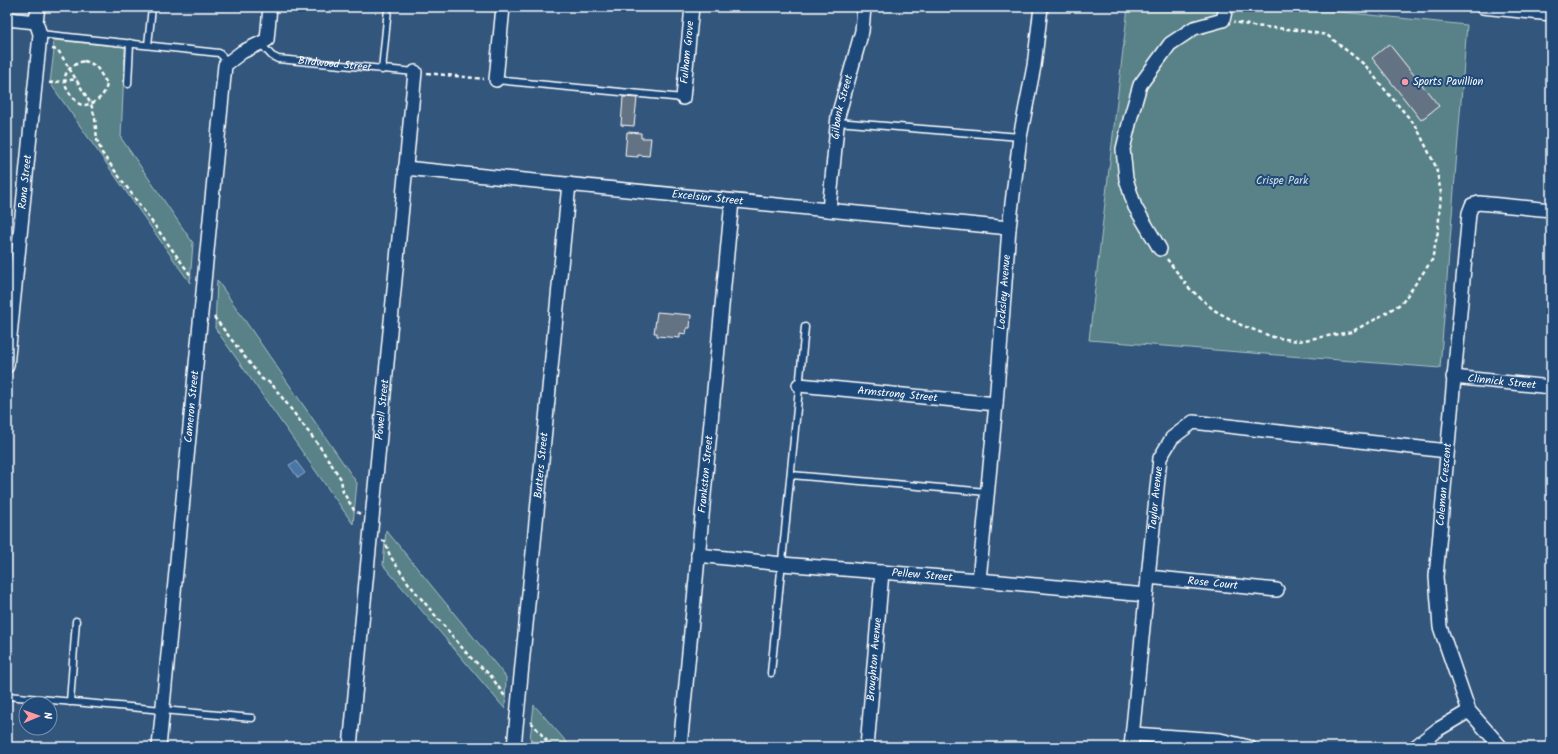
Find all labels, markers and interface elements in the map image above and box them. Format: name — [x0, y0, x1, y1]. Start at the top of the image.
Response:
street label: Fulham Grove — [675, 20, 700, 84]
street label: Birdwood Street — [297, 52, 373, 77]
street label: Gilbank Street — [827, 72, 858, 140]
place label: Sports Pavillion — [1413, 73, 1483, 91]
marker: Sports Pavillion — [1400, 77, 1410, 87]
street label: Rona Street — [14, 153, 37, 210]
park label: Crispe Park — [1256, 172, 1309, 190]
street label: Excelsior Street — [671, 186, 745, 211]
street label: Locksley Avenue — [993, 254, 1016, 330]
street label: Cameron Street — [179, 369, 204, 443]
street label: Clinnick Street — [1467, 370, 1538, 394]
street label: Powell Street — [371, 378, 394, 441]
street label: Armstrong Street — [857, 382, 939, 407]
street label: Butters Street — [529, 431, 554, 499]
street label: Frankston Street — [693, 434, 719, 514]
street label: Coleman Crescent — [1432, 442, 1457, 527]
street label: Taylor Avenue — [1144, 465, 1168, 531]
street label: Pellew Street — [891, 564, 954, 587]
street label: Rose Court — [1187, 572, 1239, 595]
street label: Broughton Avenue — [862, 617, 887, 702]
north arrow — [18, 696, 58, 736]
text: N — [38, 712, 56, 720]

